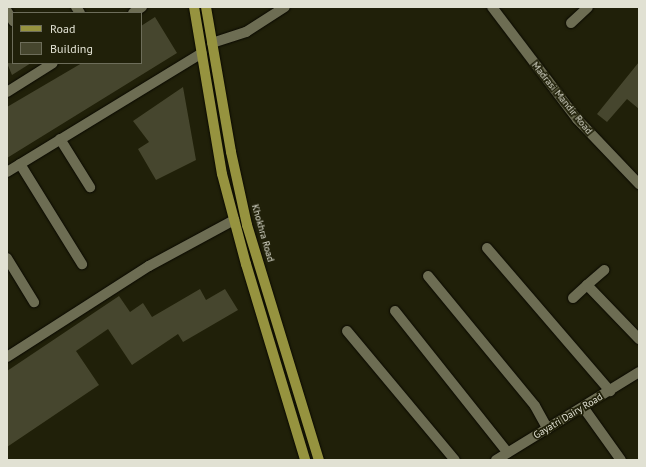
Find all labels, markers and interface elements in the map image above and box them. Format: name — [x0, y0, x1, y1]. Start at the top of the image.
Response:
legend — [12, 12, 142, 64]
text: Road — [50, 21, 75, 36]
text: Building — [50, 41, 93, 56]
street label: Madrasi Mandir Road — [529, 59, 595, 137]
street label: Khokhra Road — [249, 203, 277, 263]
street label: Gayatri Dairy Road — [531, 391, 605, 441]

